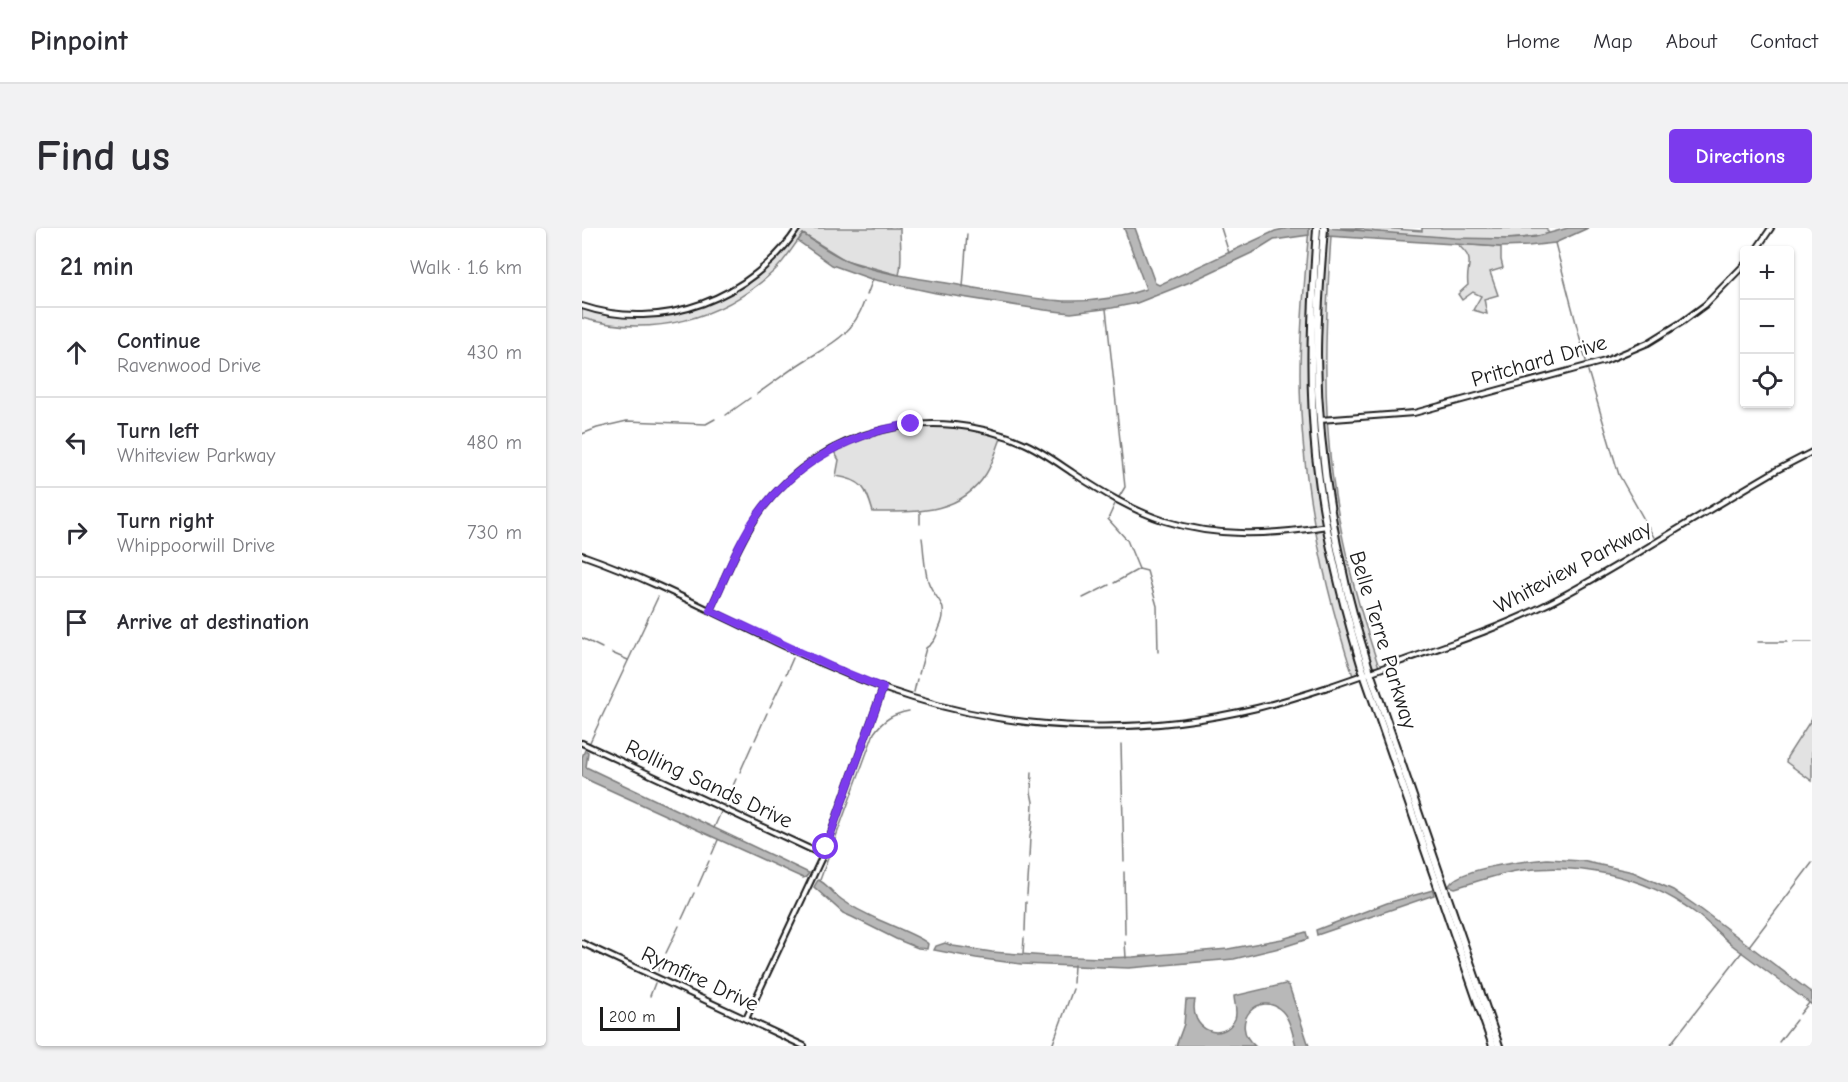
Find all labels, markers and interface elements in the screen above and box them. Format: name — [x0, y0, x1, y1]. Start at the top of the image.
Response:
text: Pinpoint — [30, 25, 128, 57]
text: Home — [1506, 29, 1560, 53]
text: Map — [1593, 29, 1633, 53]
text: About — [1666, 29, 1717, 53]
text: Contact — [1750, 29, 1818, 53]
button: Directions — [1669, 129, 1812, 183]
text: Find us — [36, 132, 170, 181]
map controls — [1740, 246, 1794, 408]
button: + — [1740, 246, 1794, 300]
text: 21 min — [60, 252, 134, 282]
text: Walk · 1.6 km — [410, 256, 522, 279]
button: − — [1740, 300, 1794, 354]
text: Continue — [117, 328, 200, 354]
street label: Pritchard Drive — [1468, 329, 1610, 393]
icon: ahead — [60, 336, 93, 369]
text: 430 m — [467, 341, 522, 364]
text: Ravenwood Drive — [117, 354, 261, 377]
button: locate — [1740, 354, 1794, 408]
route end — [897, 410, 923, 436]
text: Turn left — [117, 418, 199, 444]
icon: left — [60, 426, 93, 459]
text: 480 m — [467, 431, 522, 454]
text: Whiteview Parkway — [117, 444, 275, 467]
text: Turn right — [117, 508, 214, 534]
street label: Whiteview Parkway — [1490, 515, 1656, 619]
icon: right — [60, 516, 93, 549]
text: 730 m — [467, 521, 522, 544]
text: Whippoorwill Drive — [117, 534, 275, 557]
street label: Belle Terre Parkway — [1344, 548, 1423, 732]
icon: arrive — [60, 606, 93, 639]
text: Arrive at destination — [117, 609, 309, 635]
street label: Rolling Sands Drive — [621, 734, 797, 834]
route start — [812, 833, 838, 859]
street label: Rymfire Drive — [637, 941, 763, 1017]
scale bar — [600, 1004, 680, 1032]
text: 200 m — [609, 1008, 655, 1026]

